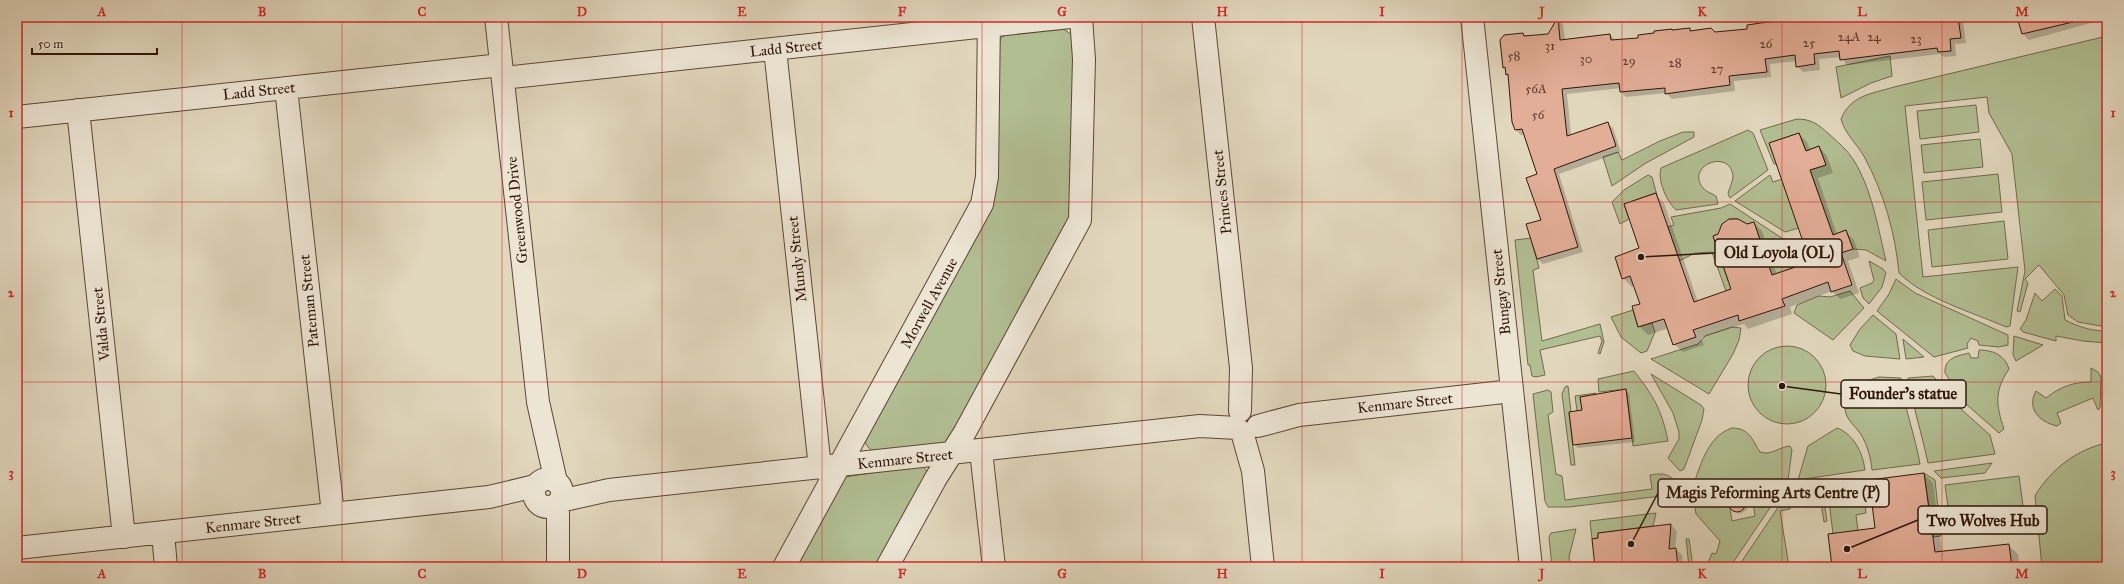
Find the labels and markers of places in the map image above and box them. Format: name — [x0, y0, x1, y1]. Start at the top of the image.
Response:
callout: Old Loyola (OL) — [1715, 239, 1842, 267]
callout: Founder's statue — [1841, 380, 1966, 408]
callout: Magis Peforming Arts Centre (P) — [1658, 479, 1889, 507]
callout: Two Wolves Hub — [1918, 506, 2047, 534]

